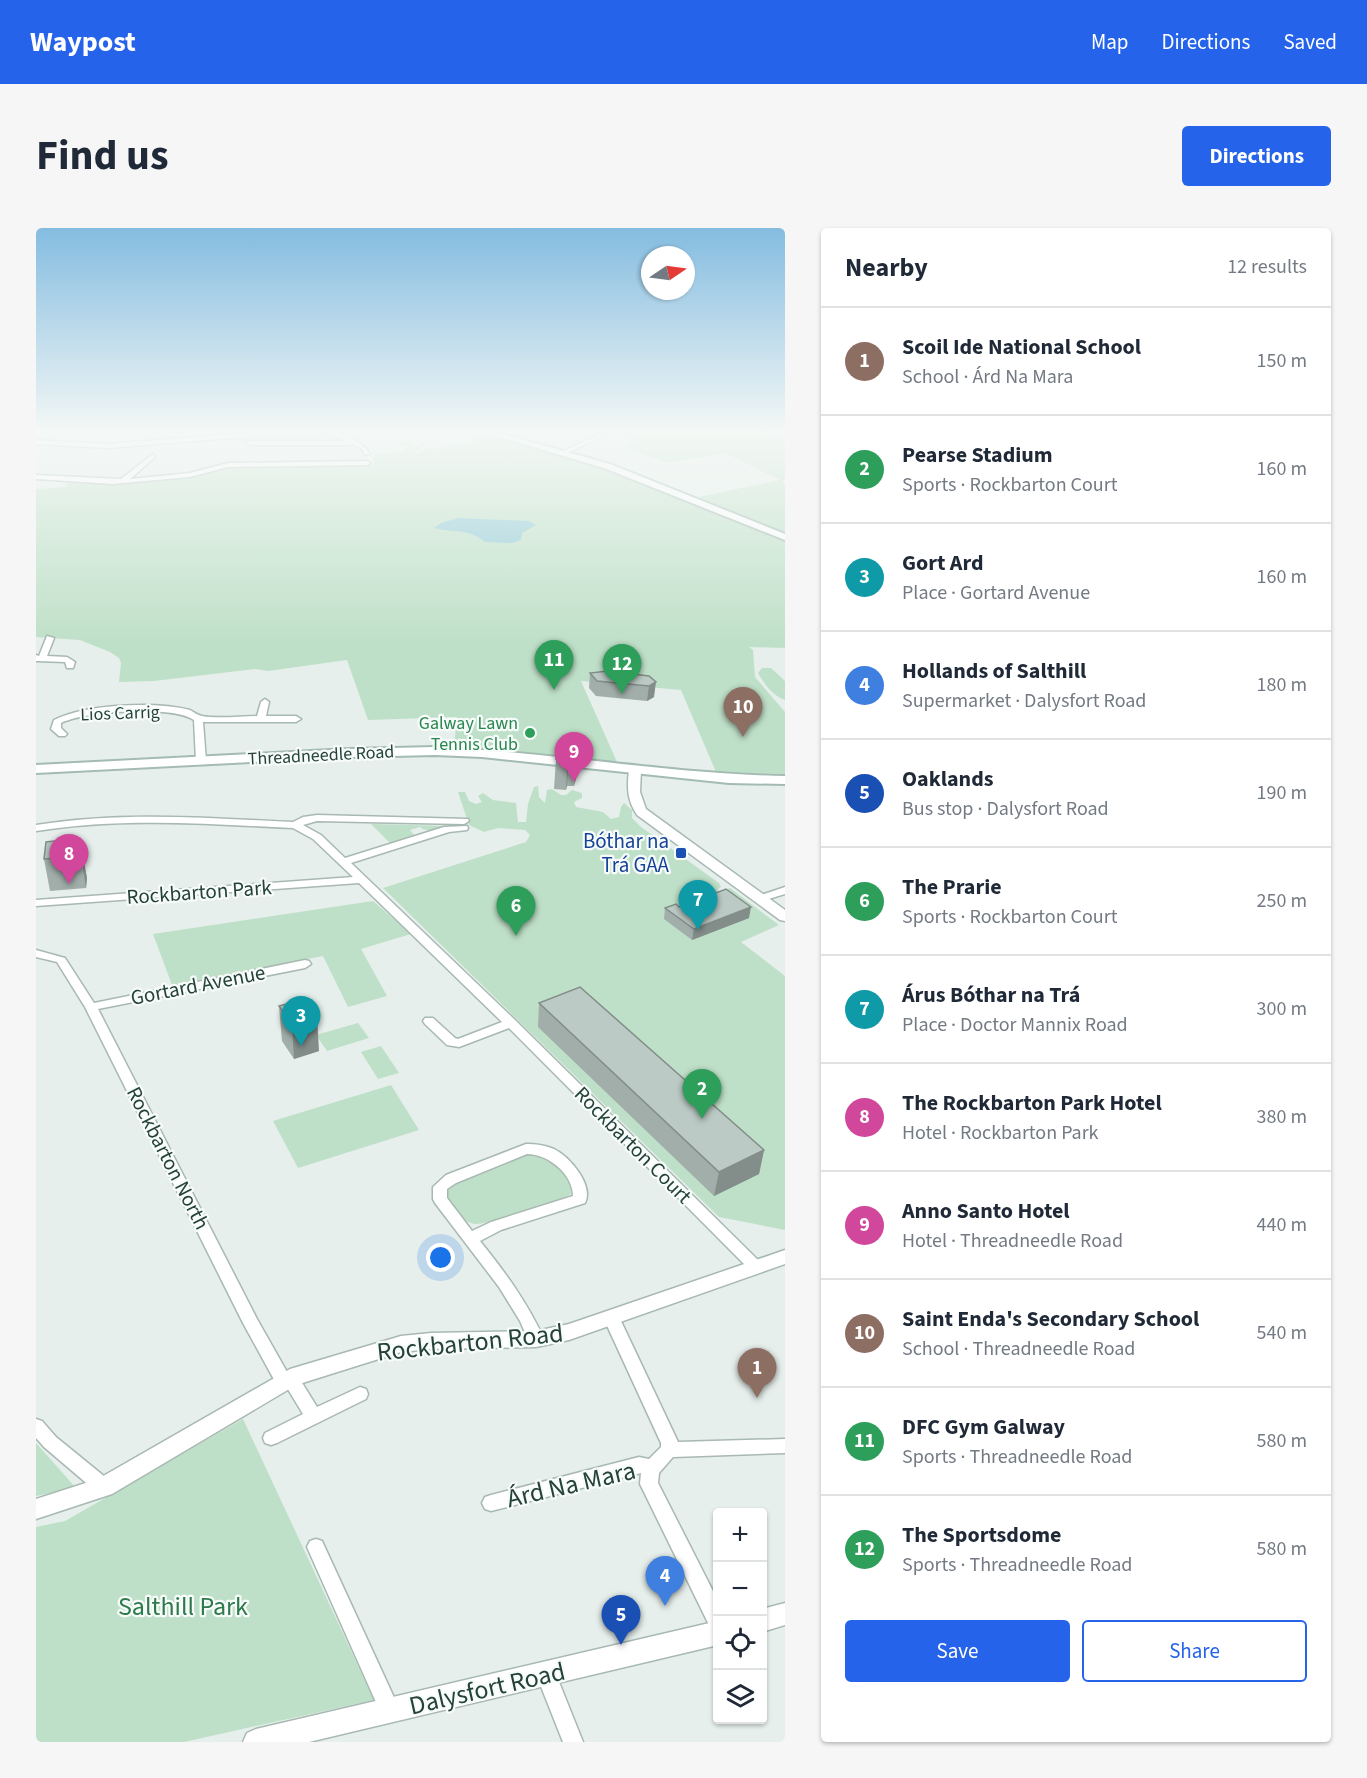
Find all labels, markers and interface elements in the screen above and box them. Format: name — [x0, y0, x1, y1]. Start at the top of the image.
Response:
text: Waypost — [30, 22, 136, 62]
text: Map — [1091, 27, 1129, 57]
text: Directions — [1162, 27, 1250, 57]
text: Saved — [1283, 27, 1337, 57]
text: Find us — [36, 126, 169, 186]
button: Directions — [1182, 126, 1331, 186]
north arrow — [641, 246, 695, 300]
text: Nearby — [845, 249, 928, 286]
text: 12 results — [1227, 253, 1307, 281]
text: Scoil Ide National School — [902, 331, 1141, 363]
text: 1 — [859, 347, 870, 375]
text: 150 m — [1257, 347, 1307, 375]
text: School · Árd Na Mara — [902, 363, 1073, 391]
text: Pearse Stadium — [902, 439, 1053, 471]
text: 2 — [859, 455, 870, 483]
text: 160 m — [1257, 455, 1307, 483]
text: Sports · Rockbarton Court — [902, 471, 1117, 499]
text: Gort Ard — [902, 547, 984, 579]
text: 3 — [859, 563, 870, 591]
text: 160 m — [1257, 563, 1307, 591]
text: Place · Gortard Avenue — [902, 579, 1090, 607]
pin: 11 — [534, 640, 574, 690]
pin: 12 — [602, 644, 642, 694]
text: Hollands of Salthill — [902, 655, 1086, 687]
text: 4 — [859, 671, 870, 699]
text: 180 m — [1257, 671, 1307, 699]
text: Supermarket · Dalysfort Road — [902, 687, 1146, 715]
pin: 10 — [724, 688, 762, 737]
street label: Lios Carrig — [80, 700, 160, 727]
place label: Galway Lawn Tennis Club — [419, 711, 518, 757]
marker: Galway Lawn Tennis Club — [523, 726, 537, 740]
pin: 9 — [554, 732, 594, 782]
street label: Threadneedle Road — [247, 739, 395, 772]
text: Oaklands — [902, 763, 994, 795]
text: 5 — [859, 779, 870, 807]
text: 190 m — [1257, 779, 1307, 807]
text: Bus stop · Dalysfort Road — [902, 795, 1109, 823]
place label: Bóthar na Trá GAA — [583, 826, 670, 880]
pin: 8 — [50, 834, 88, 884]
marker: Bóthar na Trá GAA — [674, 846, 688, 860]
text: The Prarie — [902, 871, 1002, 903]
street label: Rockbarton Park — [125, 872, 273, 912]
pin: 7 — [678, 880, 718, 930]
pin: 6 — [496, 886, 536, 936]
text: 6 — [859, 887, 870, 915]
text: 250 m — [1257, 887, 1307, 915]
text: Sports · Rockbarton Court — [902, 903, 1117, 931]
street label: Gortard Avenue — [128, 957, 268, 1013]
text: Árus Bóthar na Trá — [902, 979, 1080, 1011]
text: 7 — [859, 995, 870, 1023]
text: 300 m — [1257, 995, 1307, 1023]
pin: 3 — [282, 996, 320, 1046]
text: Place · Doctor Mannix Road — [902, 1011, 1128, 1039]
pin: 2 — [682, 1070, 722, 1119]
street label: Rockbarton Court — [567, 1079, 699, 1211]
street label: Rockbarton North — [119, 1081, 217, 1235]
text: The Rockbarton Park Hotel — [902, 1087, 1162, 1119]
text: 8 — [859, 1103, 870, 1131]
text: 380 m — [1257, 1103, 1307, 1131]
text: Hotel · Rockbarton Park — [902, 1119, 1099, 1147]
text: Anno Santo Hotel — [902, 1195, 1070, 1227]
text: 9 — [859, 1211, 870, 1239]
text: 440 m — [1257, 1211, 1307, 1239]
text: Hotel · Threadneedle Road — [902, 1227, 1123, 1255]
your location — [426, 1243, 455, 1272]
text: Saint Enda's Secondary School — [902, 1303, 1199, 1335]
street label: Rockbarton Road — [375, 1314, 565, 1371]
text: 10 — [854, 1319, 875, 1347]
text: 540 m — [1257, 1319, 1307, 1347]
text: School · Threadneedle Road — [902, 1335, 1135, 1363]
pin: 1 — [738, 1348, 776, 1398]
text: DFC Gym Galway — [902, 1411, 1065, 1443]
text: 11 — [854, 1427, 875, 1455]
text: 580 m — [1257, 1427, 1307, 1455]
text: Sports · Threadneedle Road — [902, 1443, 1132, 1471]
street label: Árd Na Mara — [503, 1452, 639, 1517]
map controls — [713, 1508, 767, 1724]
button: + — [713, 1508, 767, 1562]
text: The Sportsdome — [902, 1519, 1061, 1551]
text: 12 — [854, 1535, 875, 1563]
text: 580 m — [1257, 1535, 1307, 1563]
text: Sports · Threadneedle Road — [902, 1551, 1132, 1579]
pin: 4 — [646, 1556, 684, 1606]
button: − — [713, 1562, 767, 1616]
park label: Salthill Park — [118, 1588, 248, 1625]
pin: 5 — [602, 1596, 640, 1645]
button: locate — [713, 1616, 767, 1670]
button: Save — [845, 1620, 1070, 1682]
button: Share — [1082, 1620, 1307, 1682]
street label: Dalysfort Road — [405, 1653, 569, 1724]
button: layers — [713, 1670, 767, 1724]

